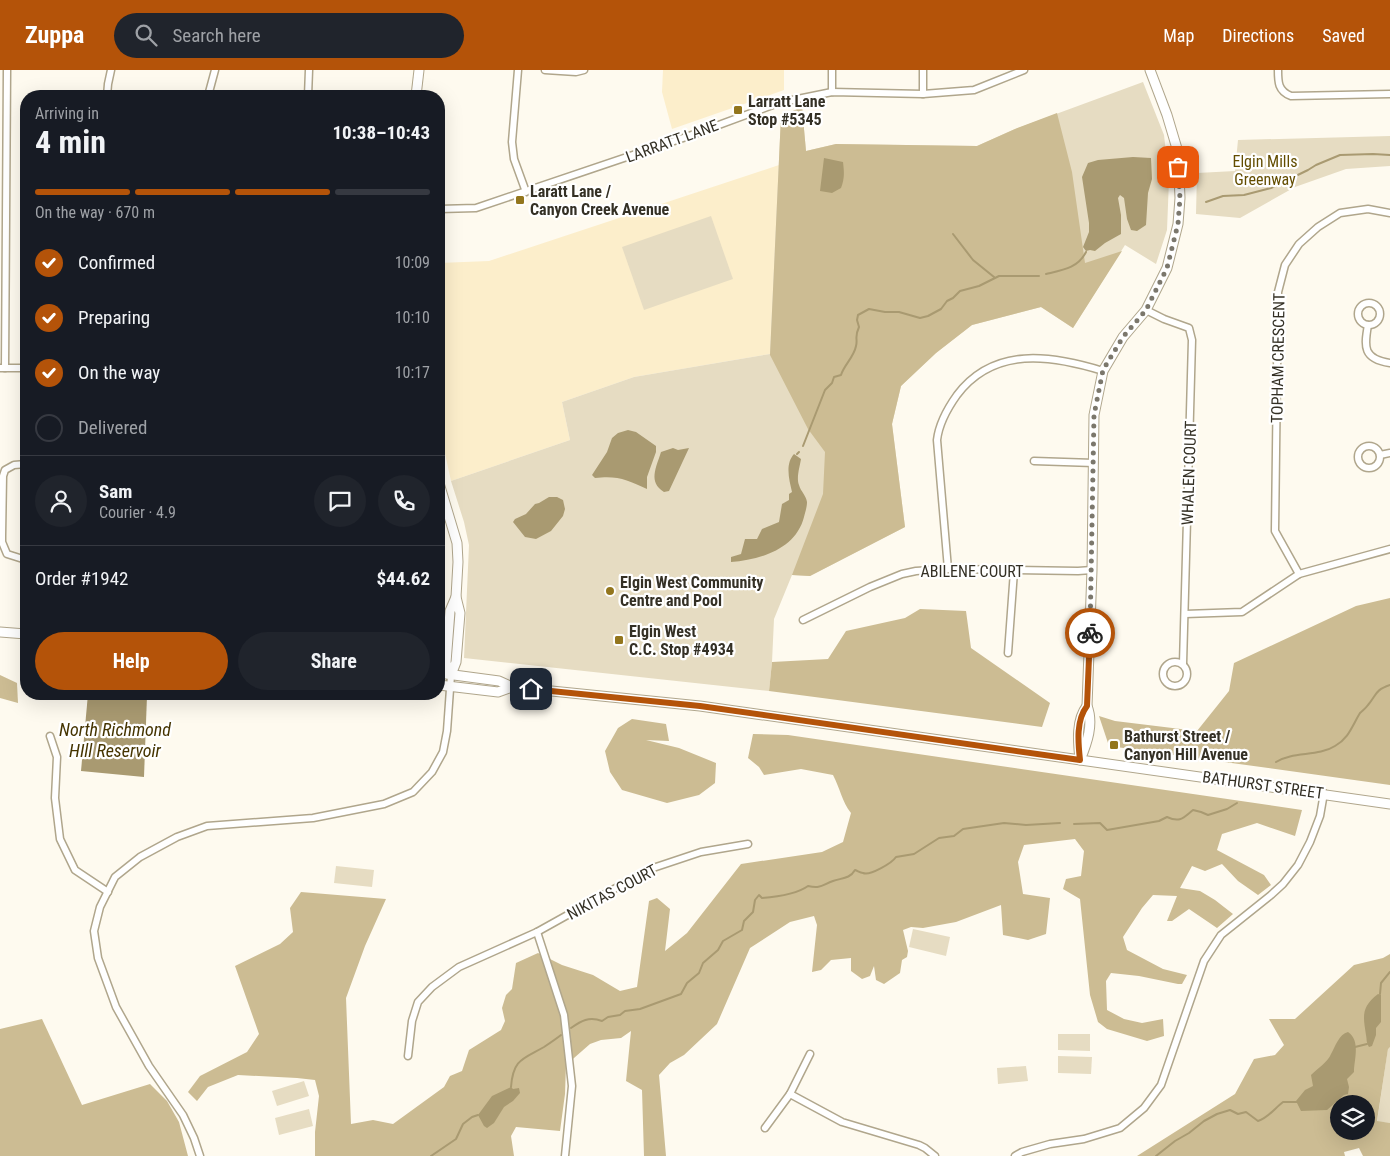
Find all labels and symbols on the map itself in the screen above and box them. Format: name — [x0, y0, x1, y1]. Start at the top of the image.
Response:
place label: Larratt Lane Stop #5345 — [748, 92, 826, 129]
marker: Larratt Lane Stop #5345 — [732, 104, 744, 116]
street label: LARRATT LANE — [623, 115, 721, 167]
pin — [1157, 146, 1199, 188]
park label: Elgin Mills Greenway — [1232, 152, 1298, 189]
place label: Laratt Lane / Canyon Creek Avenue — [530, 182, 670, 219]
marker: Laratt Lane / Canyon Creek Avenue — [514, 194, 526, 206]
street label: TOPHAM CRESCENT — [1267, 293, 1289, 423]
street label: WHALEN COURT — [1178, 420, 1200, 526]
street label: ABILENE COURT — [921, 562, 1023, 581]
place label: Elgin West Community Centre and Pool — [620, 573, 763, 610]
marker: Elgin West Community Centre and Pool — [604, 585, 616, 597]
courier — [1065, 608, 1115, 658]
place label: Elgin West C.C. Stop #4934 — [629, 622, 734, 659]
marker: Elgin West C.C. Stop #4934 — [613, 634, 625, 646]
pin — [510, 668, 552, 710]
water label: North Richmond HIll Reservoir — [59, 719, 171, 761]
place label: Bathurst Street / Canyon Hill Avenue — [1124, 727, 1248, 764]
marker: Bathurst Street / Canyon Hill Avenue — [1108, 739, 1120, 751]
street label: BATHURST STREET — [1201, 767, 1325, 803]
street label: NIKITAS COURT — [564, 860, 660, 924]

